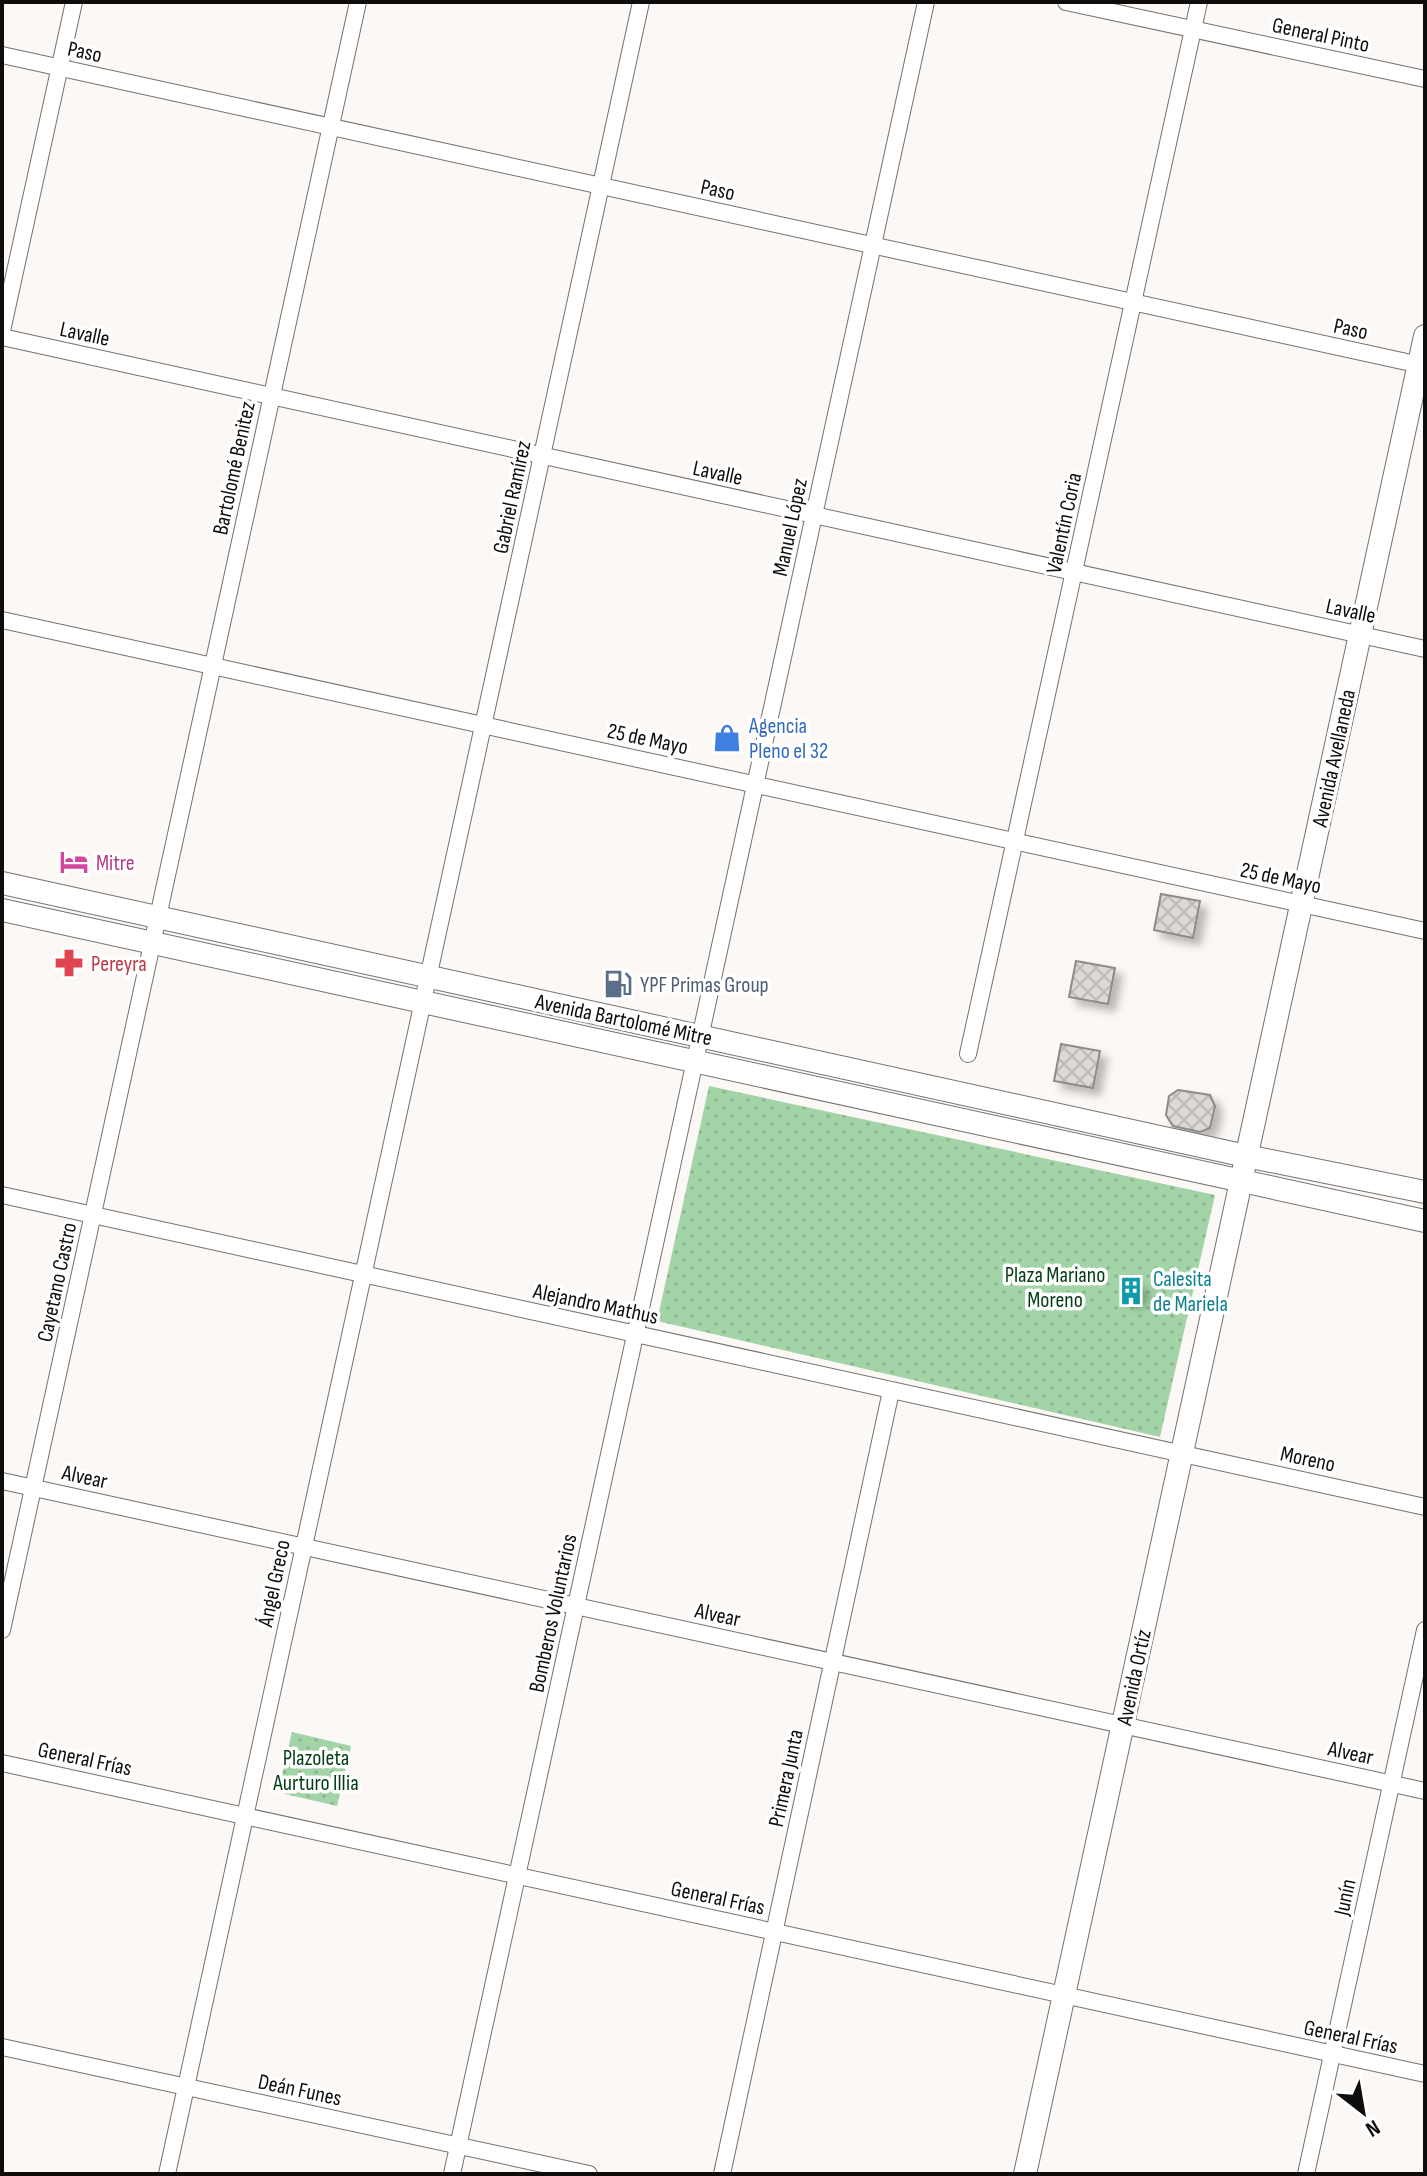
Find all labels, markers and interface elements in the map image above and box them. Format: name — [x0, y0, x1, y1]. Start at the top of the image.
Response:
street label: General Pinto — [1270, 12, 1372, 59]
street label: Paso — [65, 36, 104, 69]
street label: Paso — [698, 174, 737, 207]
street label: Paso — [1331, 313, 1370, 346]
street label: Lavalle — [57, 316, 112, 353]
street label: Bartolomé Benitez — [207, 399, 262, 537]
street label: Gabriel Ramírez — [487, 438, 538, 556]
street label: Lavalle — [690, 455, 745, 492]
street label: Valentín Coria — [1041, 470, 1088, 576]
street label: Manuel López — [767, 476, 814, 579]
street label: Lavalle — [1323, 593, 1378, 630]
street label: Avenida Avellaneda — [1307, 687, 1362, 831]
place label: Agencia Pleno el 32 — [748, 713, 828, 765]
street label: 25 de Mayo — [605, 718, 690, 761]
shop icon: Agencia Pleno el 32 — [712, 723, 742, 753]
hotel icon: Mitre — [59, 847, 89, 877]
place label: Mitre — [96, 850, 135, 877]
street label: 25 de Mayo — [1238, 857, 1323, 900]
pharmacy icon: Pereyra — [54, 948, 84, 978]
place label: Pereyra — [91, 951, 147, 978]
fuel station icon: YPF Primas Group — [603, 969, 633, 999]
place label: YPF Primas Group — [640, 972, 769, 999]
street label: Avenida Bartolomé Mitre — [532, 988, 714, 1052]
street label: Cayetano Castro — [32, 1220, 83, 1344]
park label: Plaza Mariano Moreno — [1005, 1262, 1105, 1314]
place label: Calesita de Mariela — [1153, 1266, 1228, 1318]
building icon: Calesita de Mariela — [1116, 1276, 1146, 1306]
street label: Alejandro Mathus — [530, 1278, 661, 1331]
street label: Moreno — [1278, 1440, 1338, 1478]
street label: Alvear — [59, 1459, 110, 1495]
street label: Bomberos Voluntarios — [524, 1532, 583, 1695]
street label: Ángel Greco — [252, 1537, 297, 1630]
street label: Alvear — [692, 1597, 743, 1633]
street label: Avenida Ortíz — [1111, 1627, 1158, 1729]
street label: Primera Junta — [763, 1727, 810, 1830]
street label: Alvear — [1325, 1735, 1376, 1771]
street label: General Frías — [35, 1736, 134, 1783]
park label: Plazoleta Aurturo Illia — [272, 1745, 359, 1797]
street label: General Frías — [668, 1875, 767, 1922]
street label: Junín — [1328, 1877, 1362, 1919]
street label: General Frías — [1301, 2014, 1400, 2061]
street label: Deán Funes — [255, 2068, 344, 2112]
north arrow — [1323, 2072, 1403, 2152]
text: N — [1361, 2113, 1385, 2142]

